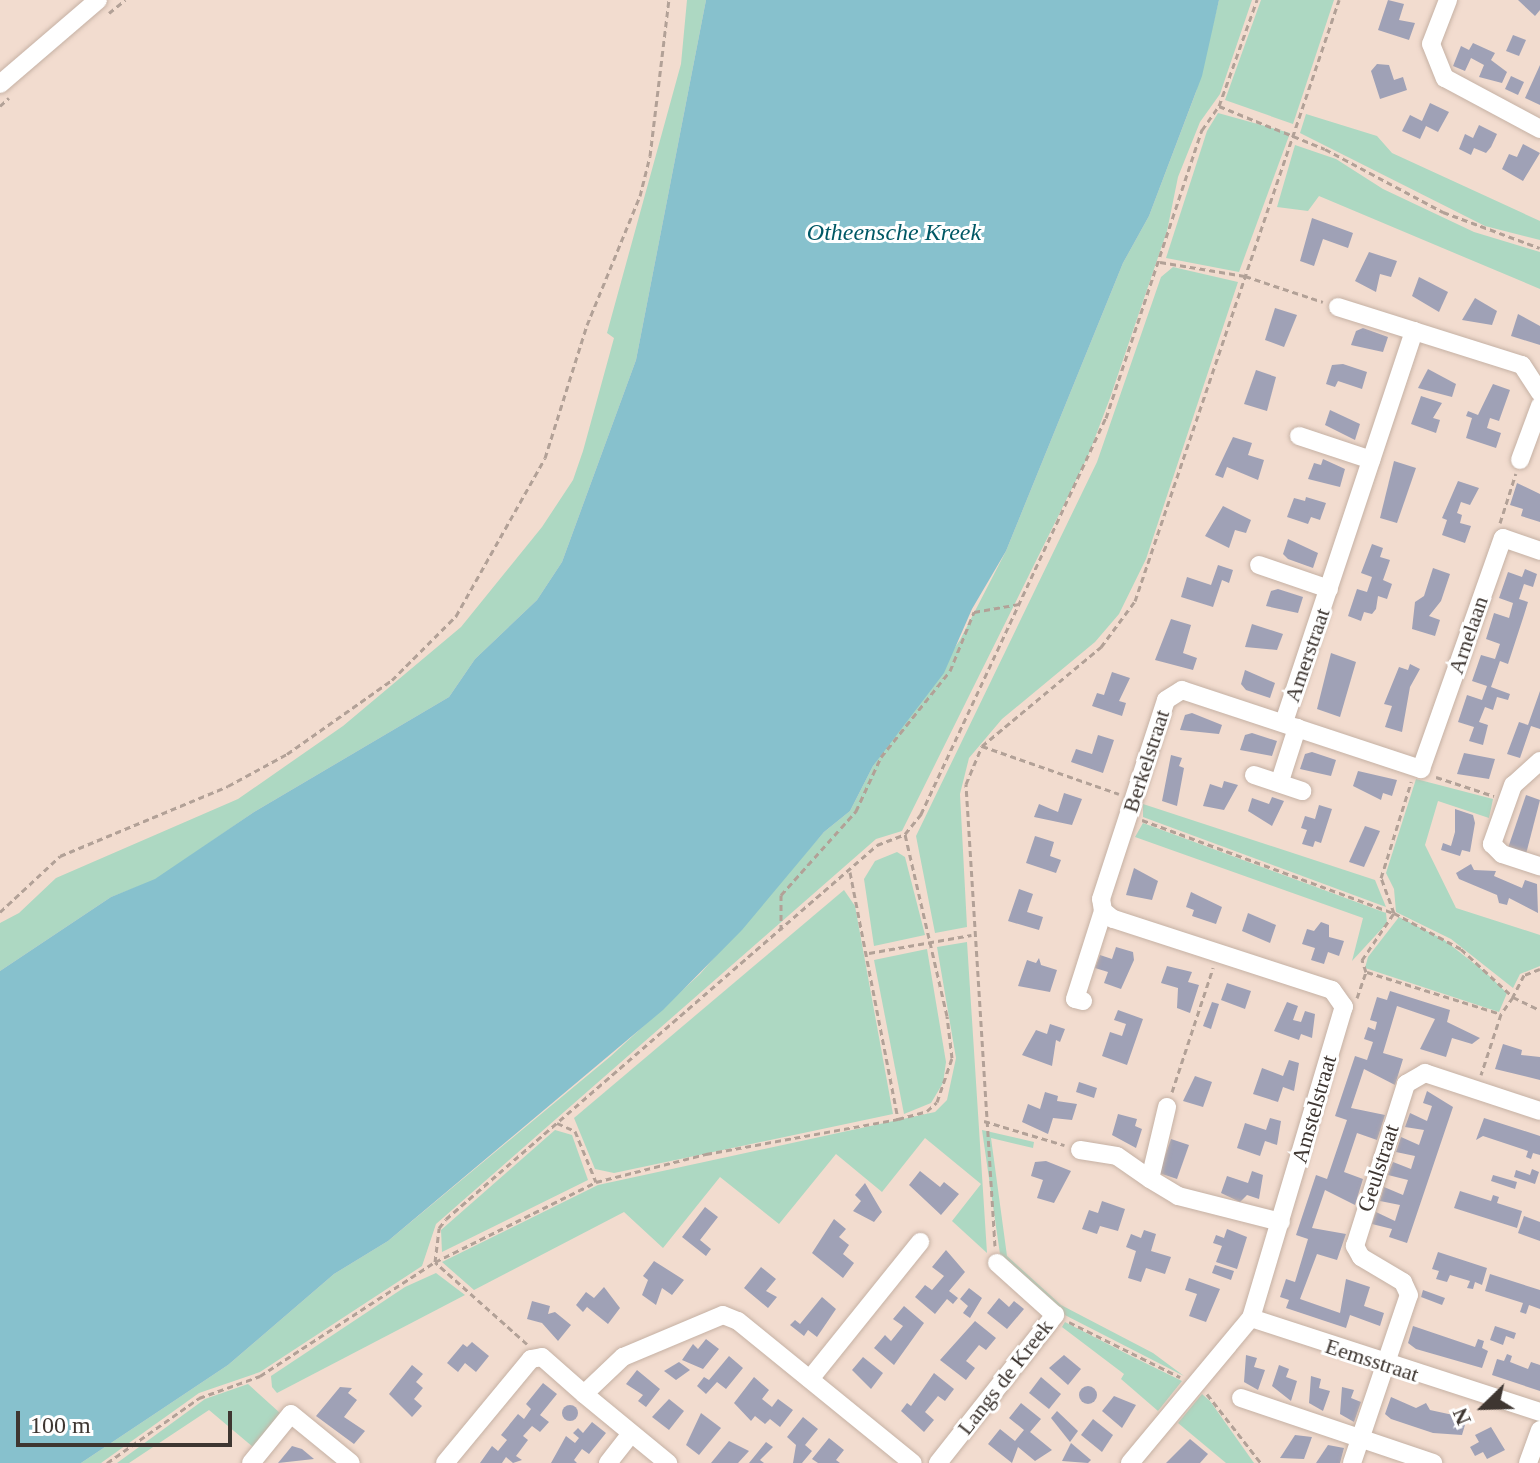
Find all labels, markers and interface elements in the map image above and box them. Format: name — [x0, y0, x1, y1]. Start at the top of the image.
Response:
water label: Otheensche Kreek — [807, 219, 981, 247]
street label: Arnelaan — [1442, 593, 1494, 677]
street label: Amerstraat — [1279, 604, 1335, 706]
street label: Berkelstraat — [1117, 706, 1175, 816]
street label: Amstelstraat — [1286, 1052, 1342, 1166]
street label: Geulstraat — [1351, 1121, 1405, 1215]
street label: Langs de Kreek — [952, 1314, 1058, 1440]
street label: Eemsstraat — [1322, 1333, 1422, 1387]
north arrow — [1444, 1367, 1524, 1447]
scale bar — [20, 1395, 236, 1445]
text: N — [1447, 1404, 1476, 1429]
text: 100 m — [30, 1412, 91, 1438]

